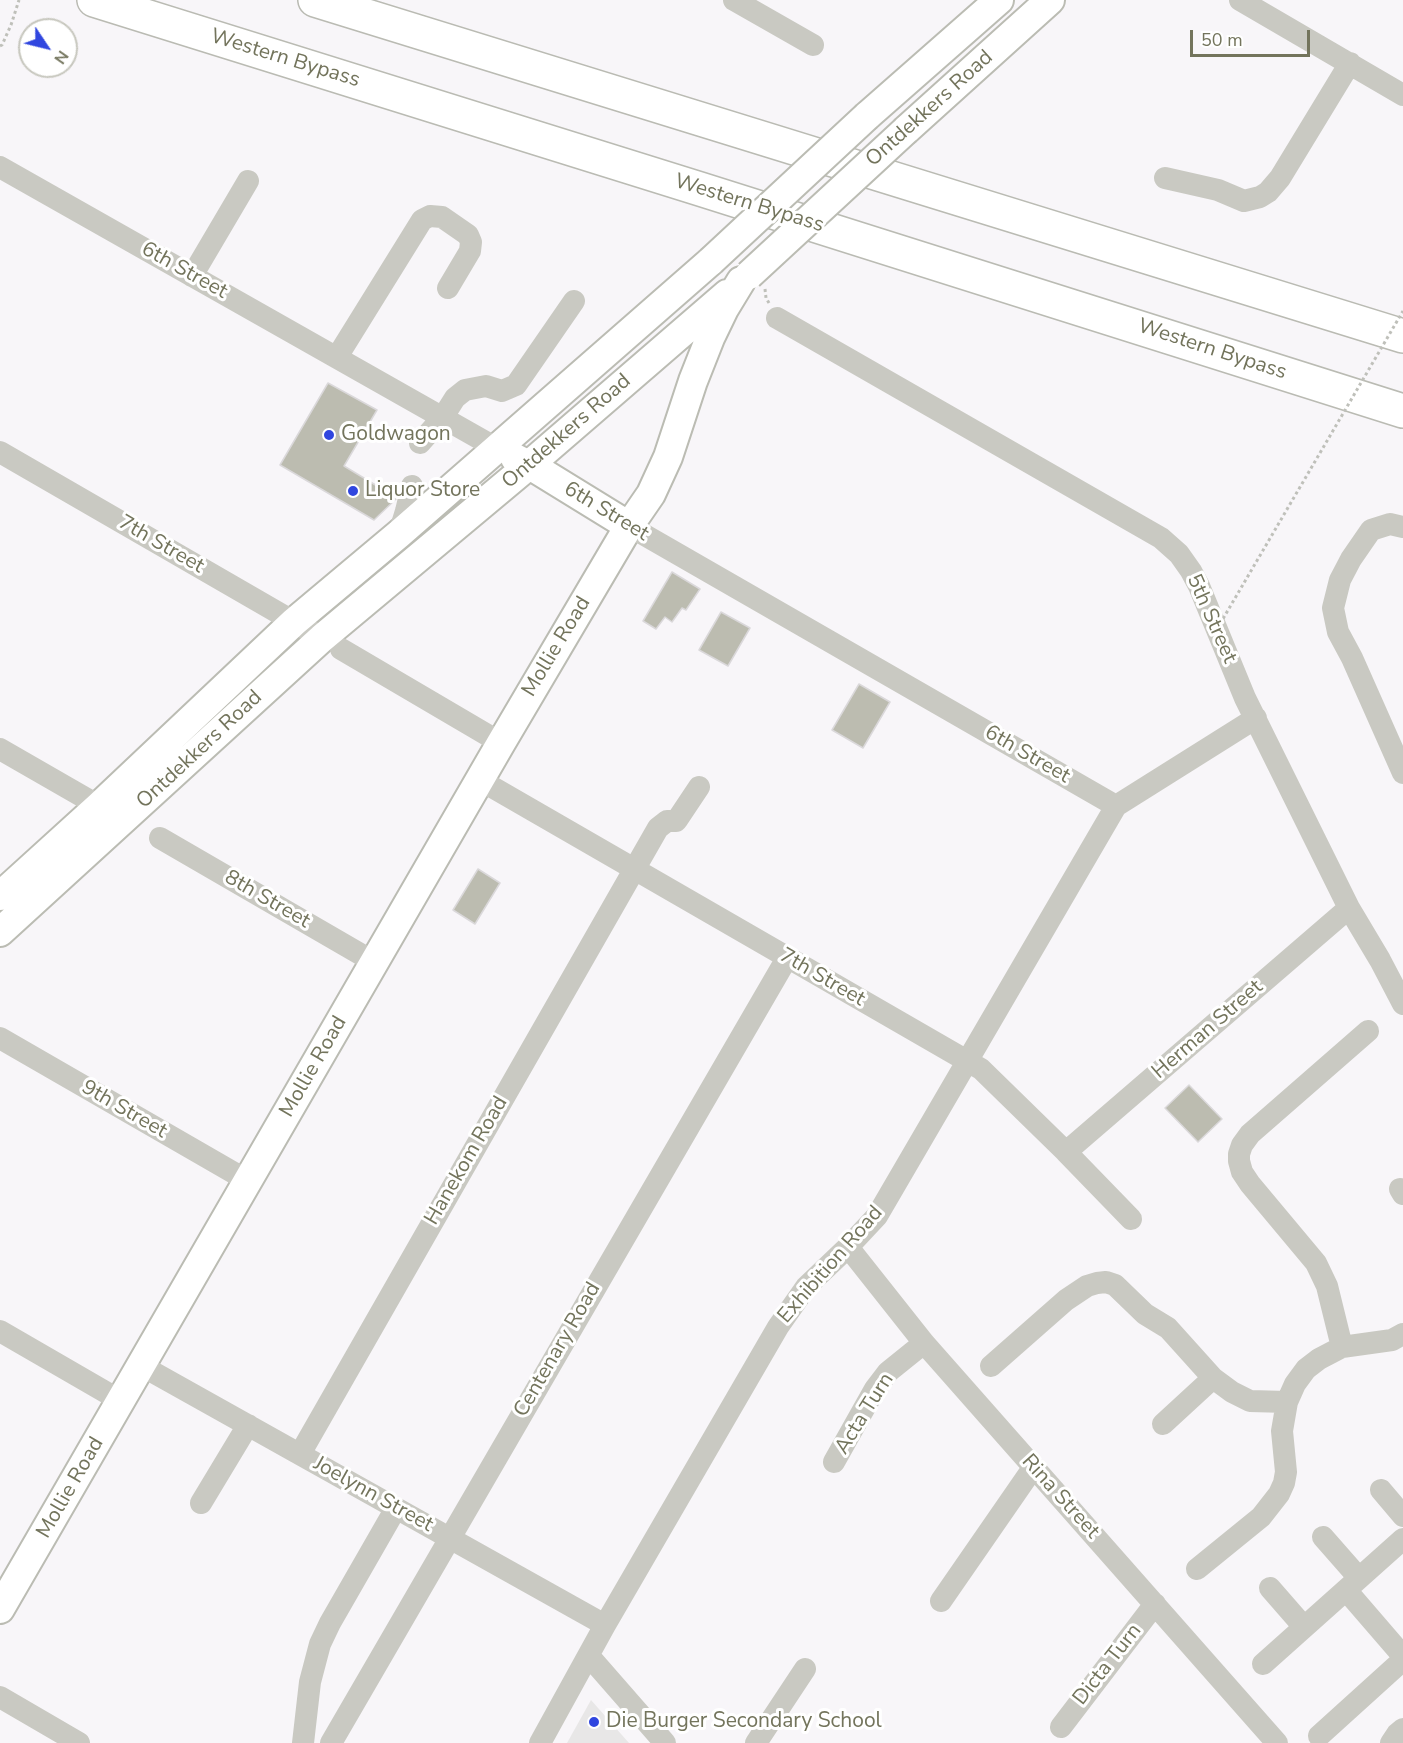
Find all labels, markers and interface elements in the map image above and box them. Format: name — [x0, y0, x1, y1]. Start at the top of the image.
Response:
north arrow — [18, 18, 78, 78]
scale bar — [1193, 18, 1313, 56]
street label: Western Bypass — [207, 24, 363, 94]
text: 50 m — [1201, 28, 1243, 52]
street label: Ontdekkers Road — [861, 45, 999, 173]
text: N — [49, 46, 74, 68]
street label: Western Bypass — [671, 169, 827, 239]
street label: 6th Street — [137, 237, 231, 305]
street label: Western Bypass — [1134, 314, 1290, 386]
street label: Ontdekkers Road — [497, 369, 637, 495]
place label: Goldwagon — [341, 422, 451, 448]
marker: Goldwagon — [322, 428, 336, 442]
street label: 6th Street — [559, 477, 653, 547]
place label: Liquor Store — [365, 478, 480, 504]
marker: Liquor Store — [346, 484, 360, 498]
street label: 7th Street — [114, 510, 208, 580]
street label: 5th Street — [1180, 571, 1242, 667]
street label: Mollie Road — [517, 592, 597, 702]
street label: Ontdekkers Road — [132, 685, 268, 815]
street label: 6th Street — [980, 720, 1074, 790]
street label: 8th Street — [220, 865, 314, 935]
street label: 7th Street — [775, 943, 869, 1013]
street label: Herman Street — [1148, 975, 1268, 1085]
street label: Mollie Road — [275, 1012, 353, 1122]
street label: 9th Street — [77, 1075, 171, 1145]
street label: Hanekom Road — [420, 1092, 514, 1230]
street label: Exhibition Road — [773, 1201, 889, 1329]
street label: Centenary Road — [509, 1278, 607, 1422]
street label: Acta Turn — [830, 1369, 900, 1459]
street label: Mollie Road — [32, 1433, 110, 1543]
street label: Rina Street — [1016, 1450, 1104, 1544]
street label: Joelynn Street — [309, 1452, 437, 1538]
street label: Dicta Turn — [1068, 1619, 1148, 1711]
place label: Die Burger Secondary School — [606, 1709, 882, 1735]
marker: Die Burger Secondary School — [587, 1715, 601, 1729]

